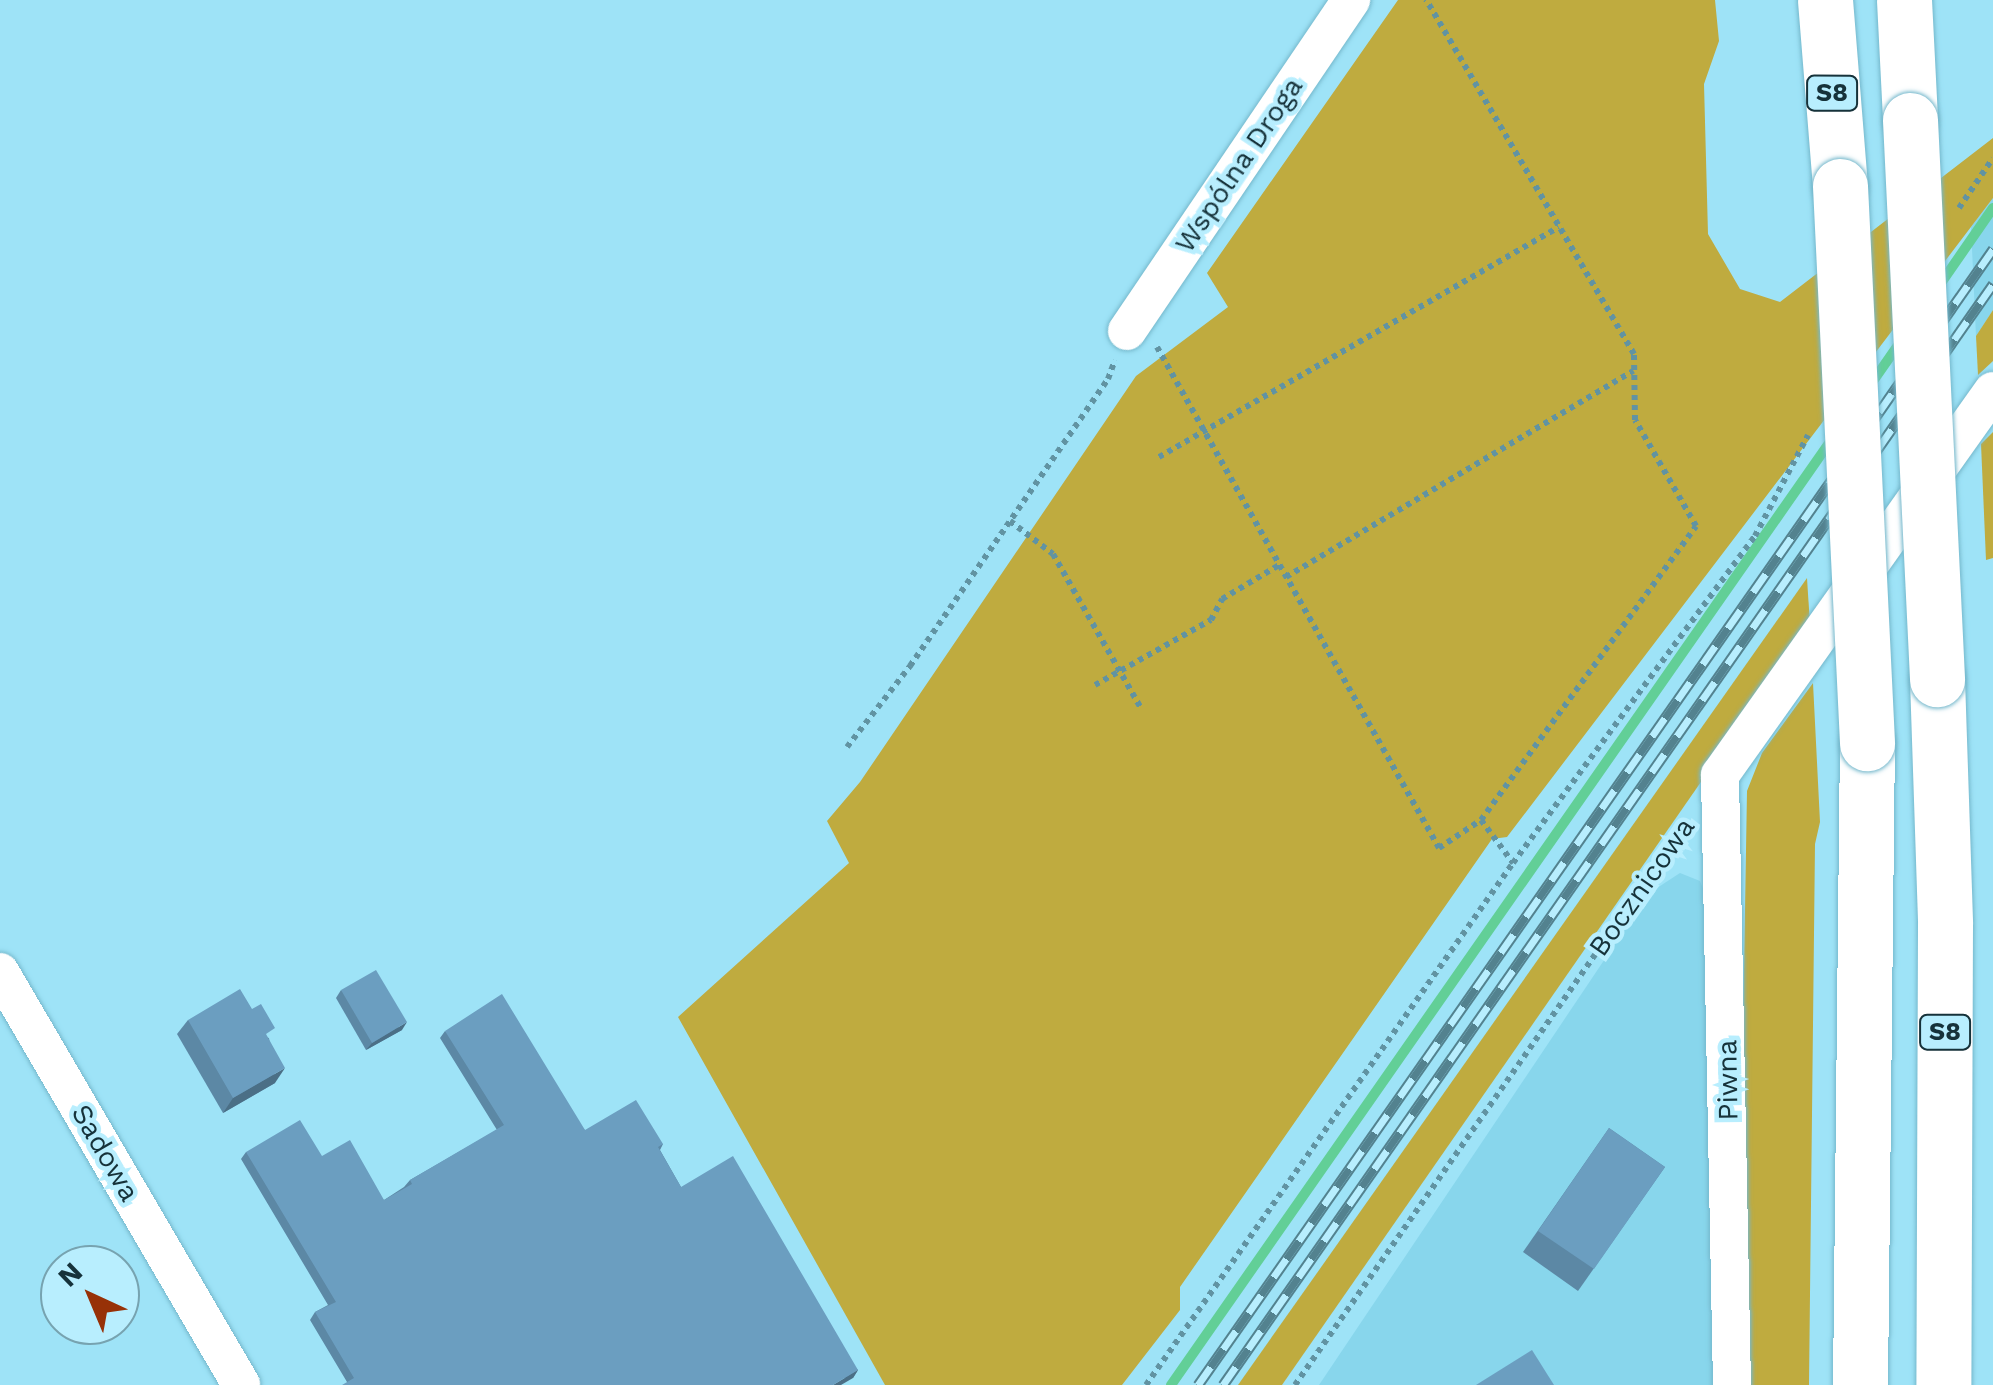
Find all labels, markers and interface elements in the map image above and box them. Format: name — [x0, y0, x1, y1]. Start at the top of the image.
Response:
street label: Wspólna Droga — [1168, 71, 1310, 259]
road number: S8 — [1804, 73, 1860, 113]
street label: Bocznicowa — [1582, 811, 1702, 963]
road number: S8 — [1918, 1012, 1972, 1052]
street label: Piwna — [1710, 1039, 1746, 1121]
street label: Sadowa — [64, 1099, 146, 1207]
north arrow — [40, 1245, 140, 1345]
text: N — [51, 1255, 89, 1294]

